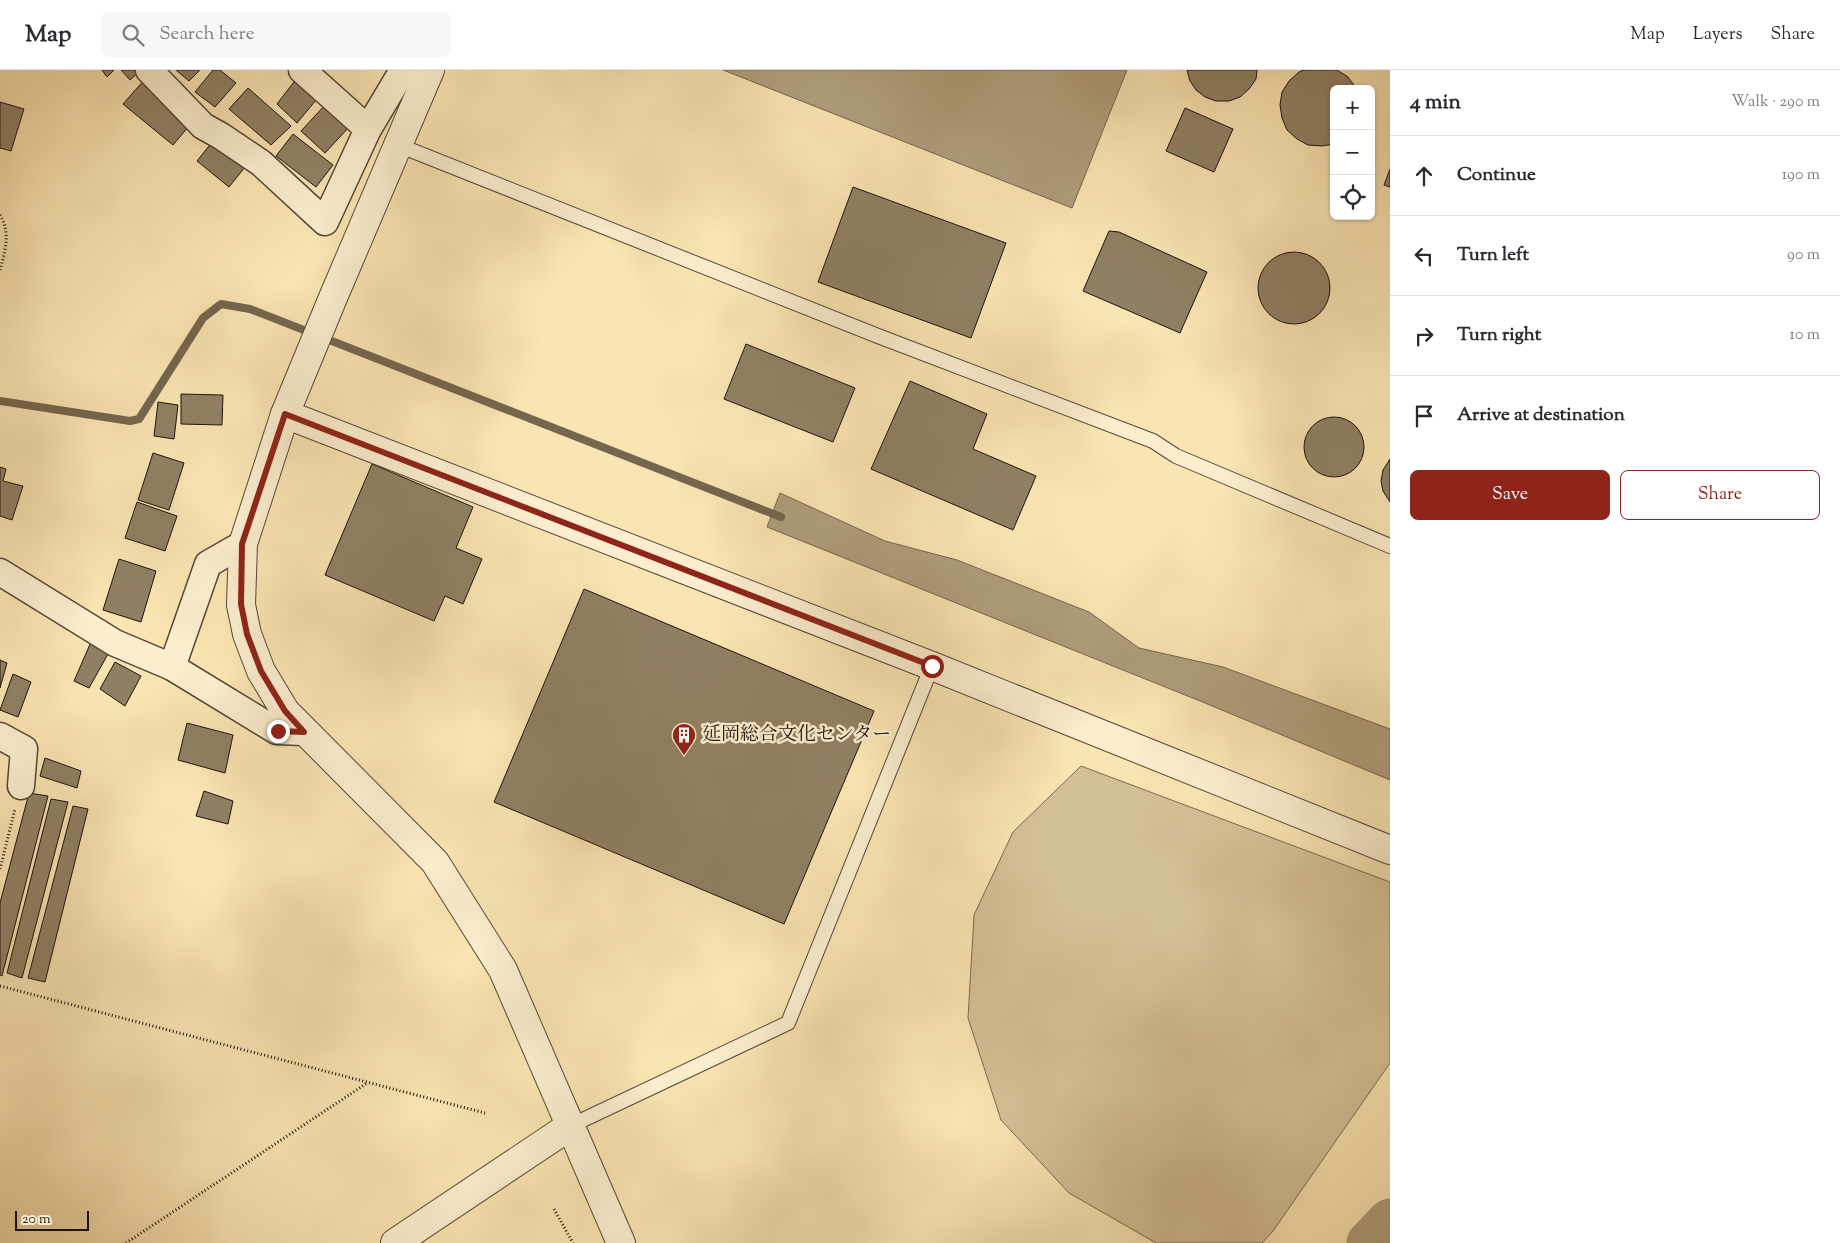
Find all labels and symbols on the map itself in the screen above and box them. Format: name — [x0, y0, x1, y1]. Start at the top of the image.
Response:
route start — [921, 655, 944, 678]
route end — [267, 720, 290, 743]
building icon: 延岡総合文化センター — [671, 722, 697, 756]
place label: 延岡総合文化センター — [702, 722, 891, 749]
scale bar — [15, 1208, 89, 1231]

